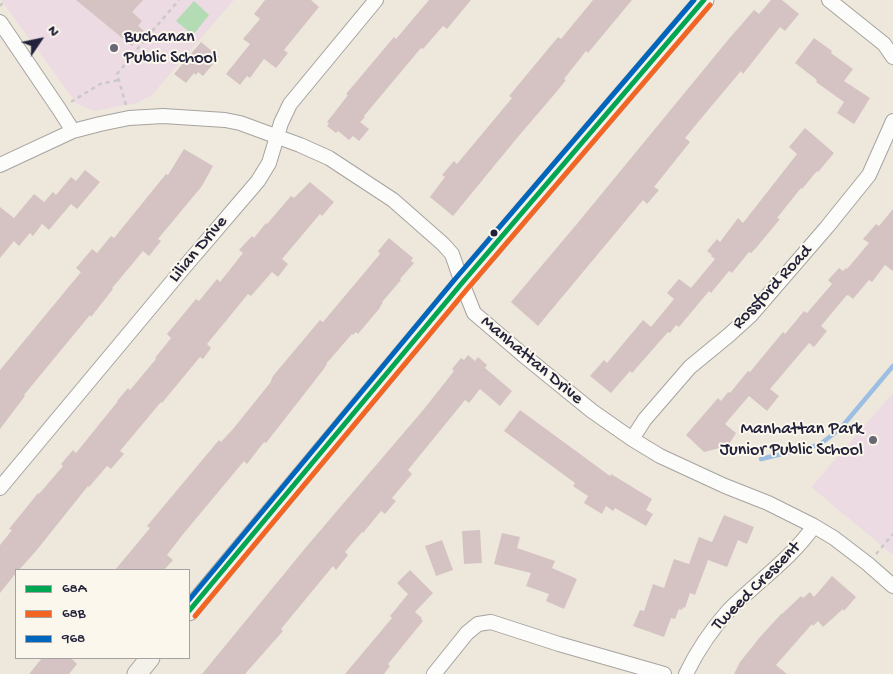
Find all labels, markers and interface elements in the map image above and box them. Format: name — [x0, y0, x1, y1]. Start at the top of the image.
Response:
north arrow — [15, 15, 65, 65]
text: N — [43, 23, 62, 40]
place label: Buchanan Public School — [124, 27, 217, 70]
marker: Buchanan Public School — [108, 42, 120, 54]
street label: Lilian Drive — [165, 212, 233, 288]
unlabelled marker — [489, 228, 499, 238]
street label: Rossford Road — [728, 241, 818, 335]
street label: Manhattan Drive — [475, 312, 587, 410]
place label: Manhattan Park Junior Public School — [720, 419, 863, 462]
marker: Manhattan Park Junior Public School — [867, 434, 879, 446]
street label: Tweed Crescent — [708, 538, 806, 636]
legend — [15, 569, 190, 659]
text: 68A — [62, 580, 87, 598]
text: 68B — [62, 605, 86, 623]
text: 968 — [62, 630, 85, 648]

